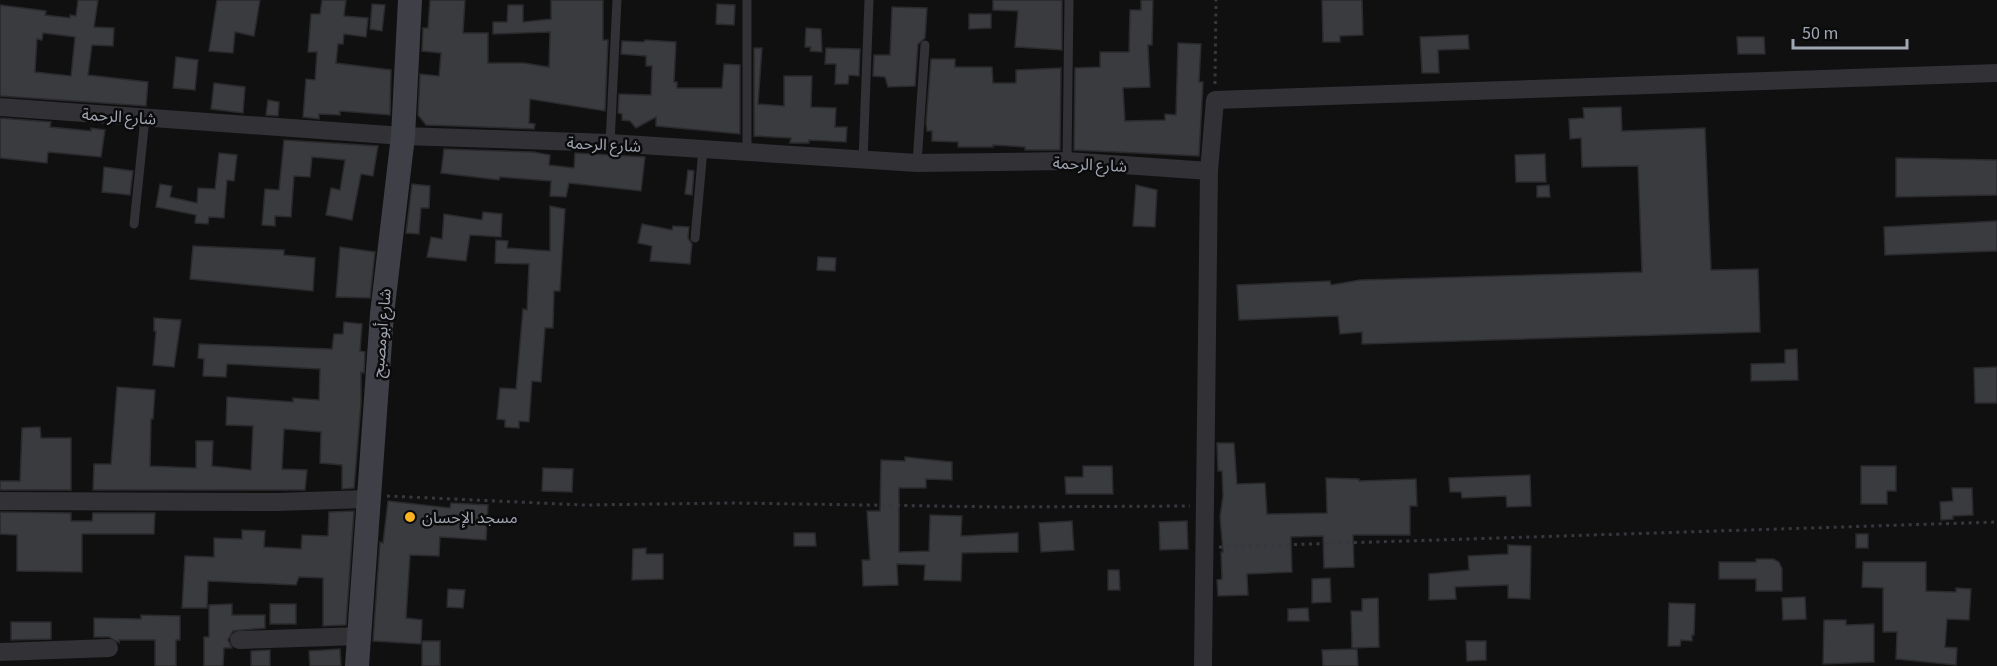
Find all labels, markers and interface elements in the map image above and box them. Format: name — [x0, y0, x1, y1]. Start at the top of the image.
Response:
scale bar — [1793, 12, 1907, 50]
text: 50 m — [1802, 21, 1838, 46]
street label: شارع الرحمة — [81, 103, 157, 132]
street label: شارع الرحمة — [566, 132, 642, 159]
street label: شارع الرحمة — [1052, 152, 1128, 179]
street label: شارع أبومصبح — [367, 288, 398, 379]
place label: مسجد الإحسان — [422, 507, 518, 529]
marker: مسجد الإحسان — [403, 510, 417, 524]

